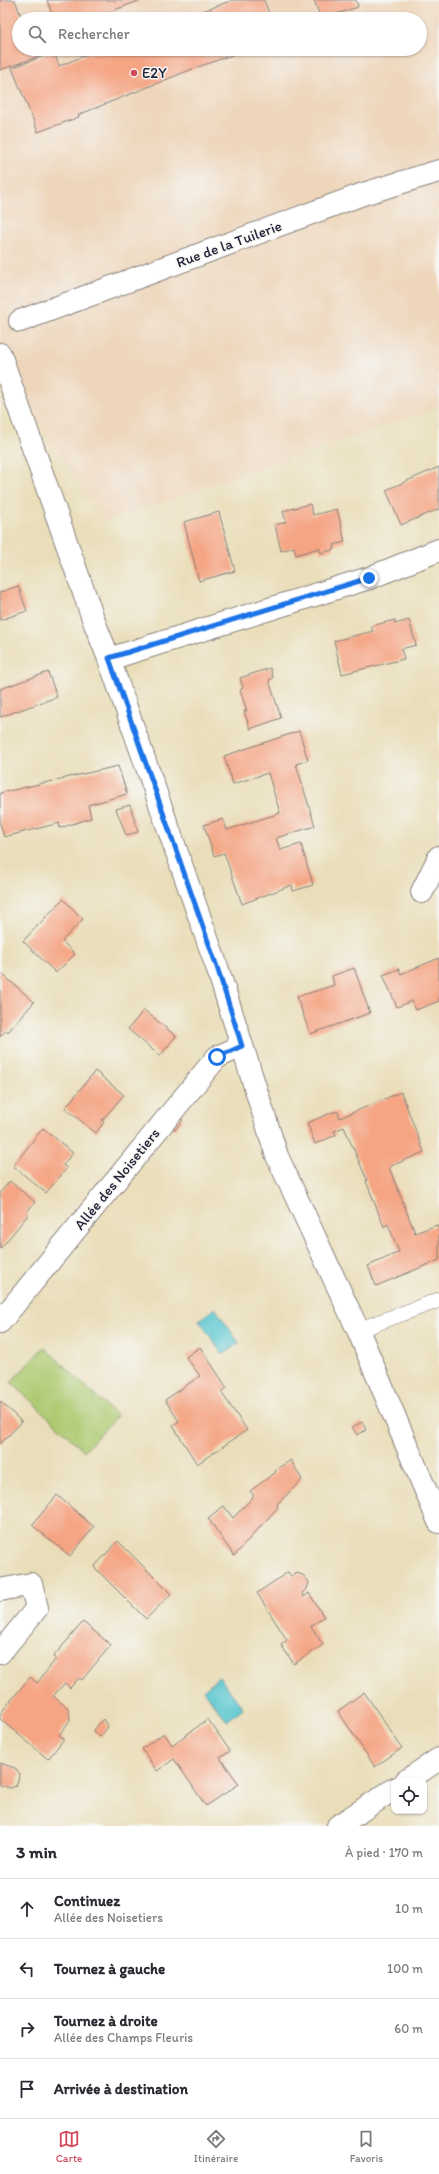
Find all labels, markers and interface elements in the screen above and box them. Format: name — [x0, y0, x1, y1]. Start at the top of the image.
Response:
search box — [12, 12, 427, 56]
icon: search — [26, 23, 48, 45]
text: Rechercher — [58, 25, 130, 43]
place label: E2Y — [142, 64, 167, 82]
marker: E2Y — [129, 68, 139, 78]
street label: Rue de la Tuilerie — [174, 217, 284, 271]
route end — [360, 569, 378, 587]
route start — [208, 1048, 226, 1066]
street label: Allée des Noisetiers — [70, 1124, 164, 1234]
map controls — [391, 1778, 427, 1814]
button: locate — [391, 1778, 427, 1814]
text: 3 min — [16, 1842, 57, 1862]
text: À pied · 170 m — [345, 1845, 423, 1860]
text: Continuez — [54, 1892, 120, 1910]
icon: ahead — [16, 1898, 38, 1920]
text: 10 m — [395, 1901, 423, 1916]
text: Allée des Noisetiers — [54, 1910, 163, 1925]
icon: left — [16, 1958, 38, 1980]
text: Tournez à gauche — [54, 1960, 165, 1978]
text: 100 m — [387, 1961, 423, 1976]
text: Tournez à droite — [54, 2012, 158, 2030]
icon: right — [16, 2018, 38, 2040]
text: 60 m — [394, 2021, 423, 2036]
text: Allée des Champs Fleuris — [54, 2030, 193, 2045]
icon: arrive — [16, 2078, 38, 2100]
text: Arrivée à destination — [54, 2080, 188, 2098]
tab: Carte — [56, 2128, 82, 2165]
tab: Itinéraire — [194, 2128, 238, 2165]
tab: Favoris — [350, 2128, 383, 2165]

